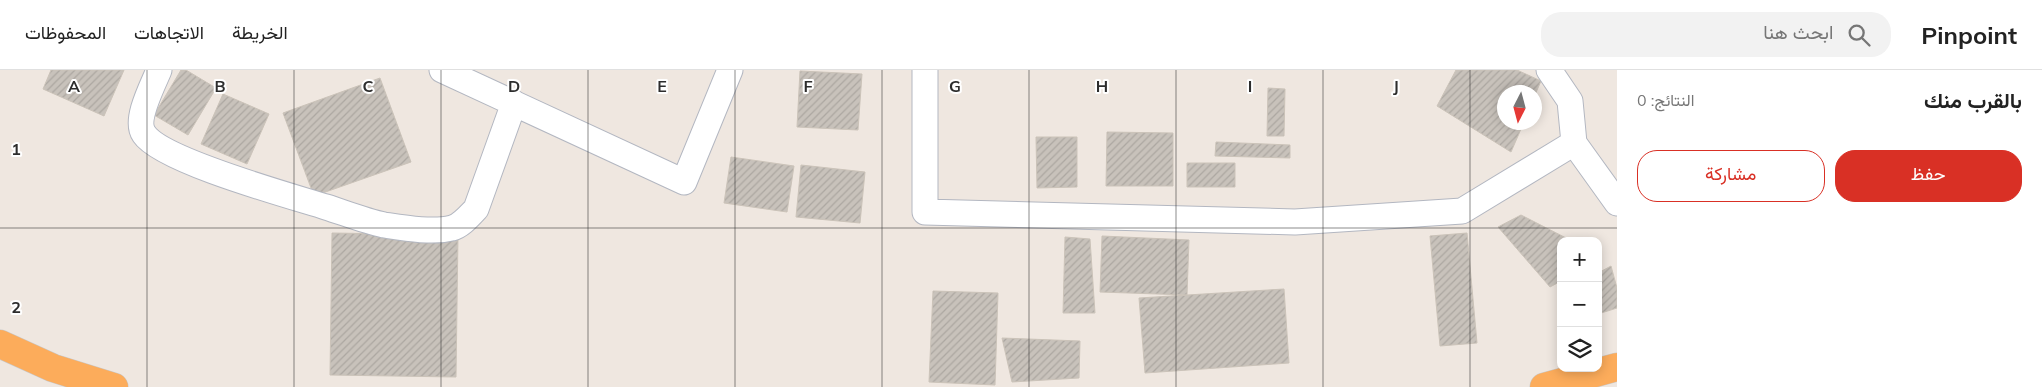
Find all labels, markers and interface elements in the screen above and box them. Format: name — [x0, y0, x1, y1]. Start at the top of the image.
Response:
search box — [1541, 12, 1891, 57]
text: ابحث هنا — [1763, 20, 1833, 44]
text: Pinpoint — [1921, 20, 2017, 50]
text: المحفوظات — [25, 21, 106, 44]
text: الاتجاهات — [134, 21, 204, 44]
text: الخريطة — [232, 21, 288, 44]
icon: search — [1845, 21, 1873, 49]
text: A — [68, 76, 80, 96]
text: B — [214, 76, 226, 96]
text: C — [363, 76, 374, 96]
text: D — [508, 76, 520, 96]
text: E — [657, 76, 667, 96]
text: F — [803, 76, 813, 96]
text: G — [949, 76, 961, 96]
text: H — [1096, 76, 1108, 96]
text: I — [1248, 76, 1252, 96]
text: J — [1393, 76, 1399, 96]
north arrow — [1497, 85, 1542, 130]
text: بالقرب منك — [1924, 87, 2022, 113]
text: النتائج: 0 — [1637, 90, 1694, 110]
text: 1 — [11, 139, 21, 159]
button: مشاركة — [1637, 150, 1825, 202]
button: حفظ — [1835, 150, 2022, 202]
map controls — [1557, 237, 1602, 372]
button: + — [1557, 237, 1602, 282]
button: − — [1557, 282, 1602, 327]
text: 2 — [11, 297, 21, 317]
button: layers — [1557, 327, 1602, 372]

